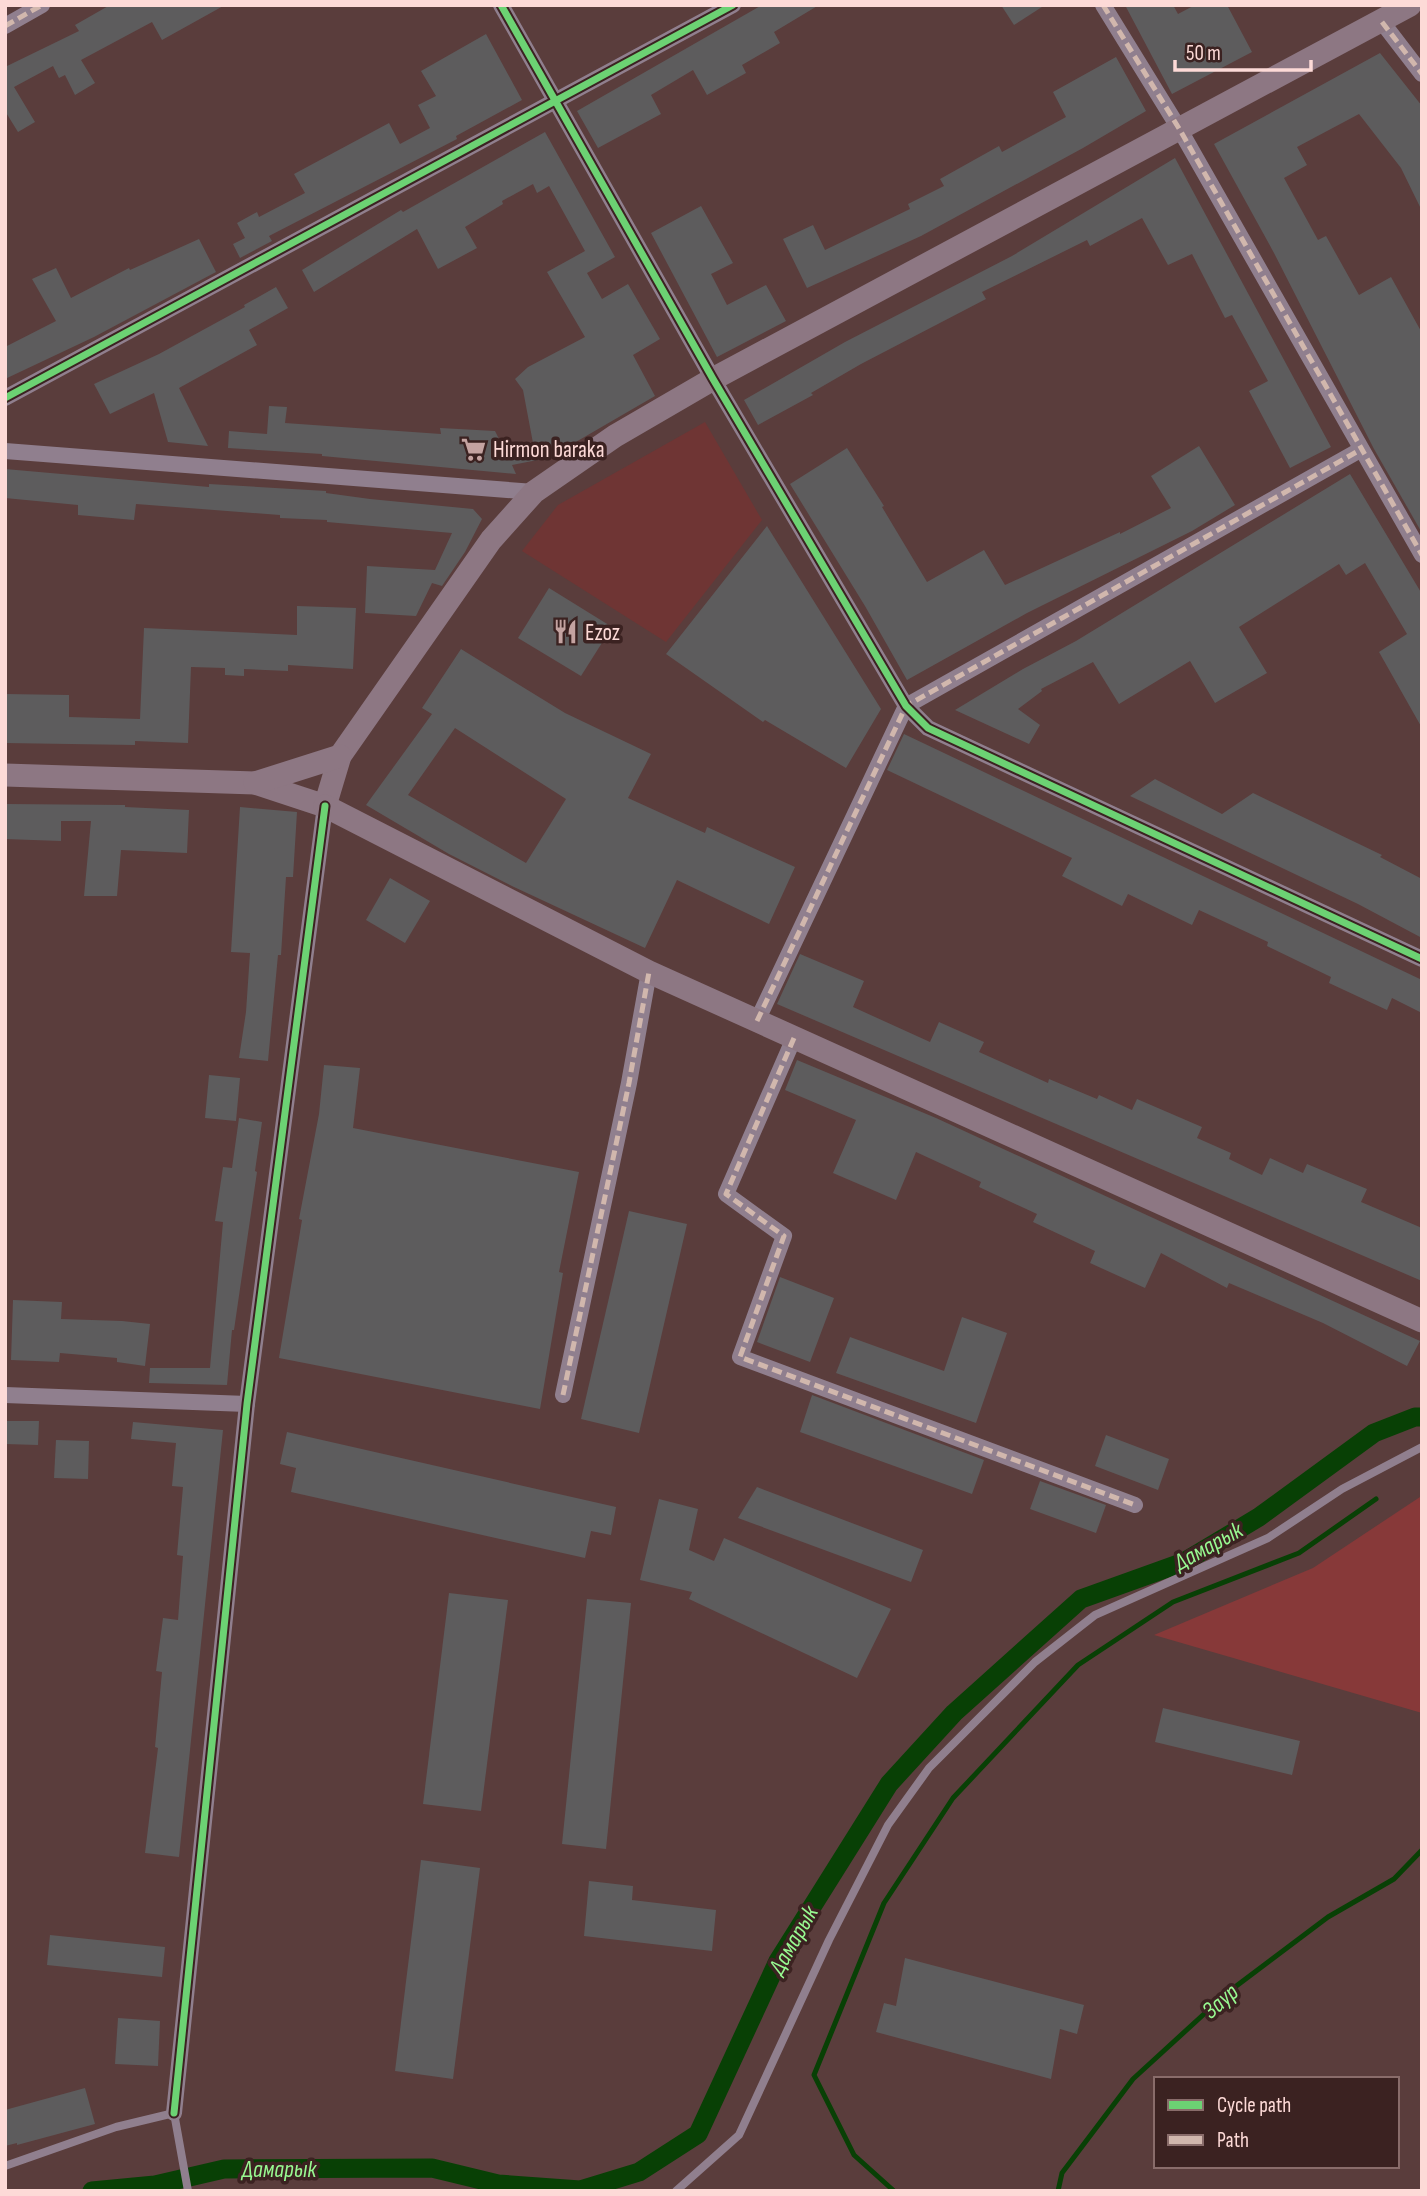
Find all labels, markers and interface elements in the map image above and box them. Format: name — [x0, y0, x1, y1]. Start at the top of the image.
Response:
scale bar — [1175, 28, 1312, 72]
text: 50 m — [1186, 41, 1221, 66]
supermarket icon: Hirmon baraka — [459, 435, 487, 463]
place label: Hirmon baraka — [493, 436, 604, 464]
restaurant icon: Ezoz — [551, 618, 579, 646]
place label: Ezoz — [585, 619, 620, 647]
water label: Дамарык — [1167, 1515, 1249, 1578]
water label: Дамарык — [761, 1900, 825, 1981]
water label: Заур — [1196, 1977, 1245, 2025]
legend — [1154, 2077, 1399, 2168]
text: Cycle path — [1217, 2093, 1291, 2118]
text: Path — [1217, 2128, 1249, 2153]
water label: Дамарык — [240, 2155, 317, 2184]

